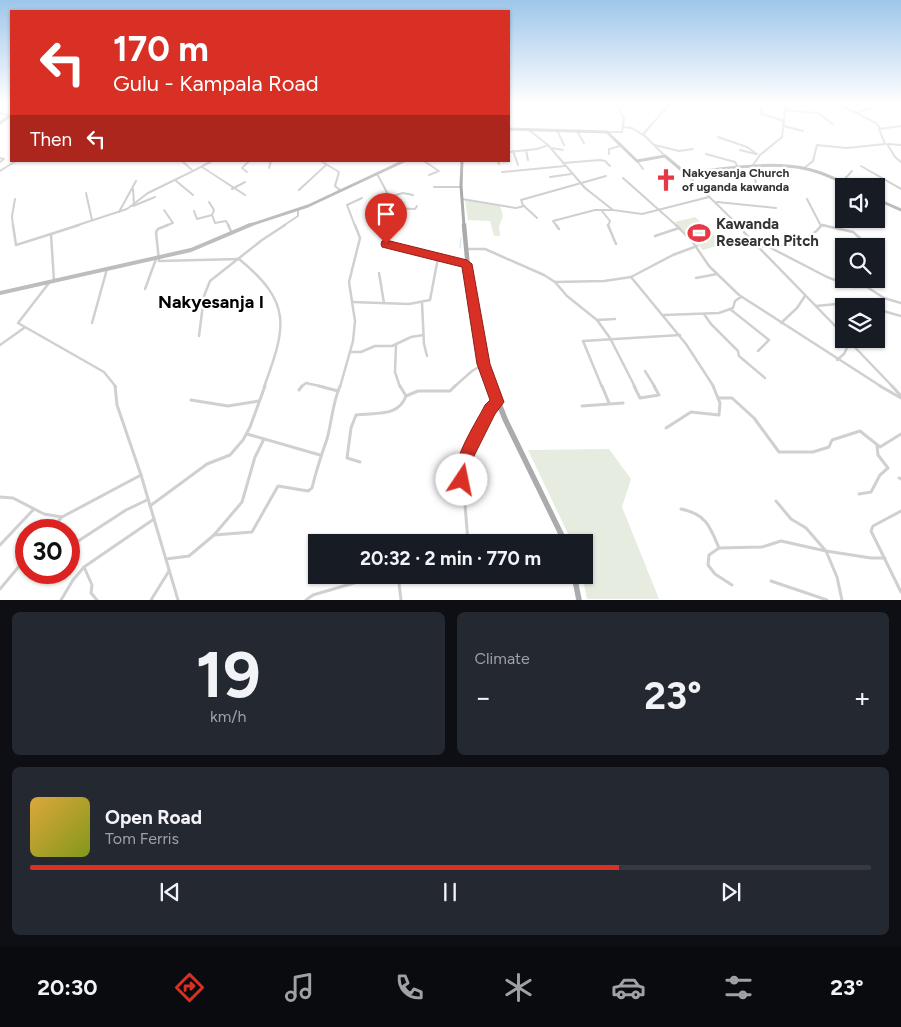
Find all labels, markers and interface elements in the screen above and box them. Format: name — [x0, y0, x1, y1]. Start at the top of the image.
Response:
text: 170 m — [113, 28, 209, 70]
icon: left — [30, 30, 95, 95]
text: Gulu - Kampala Road — [113, 70, 319, 97]
icon: left — [82, 125, 110, 153]
text: Then — [30, 128, 72, 151]
place label: Nakyesanja Church of uganda kawanda — [682, 166, 790, 194]
church icon: Nakyesanja Church of uganda kawanda — [653, 167, 679, 193]
map controls — [835, 178, 885, 348]
button: sound — [835, 178, 885, 228]
pin — [365, 193, 407, 244]
icon: arrive — [372, 200, 400, 228]
place label: Kawanda Research Pitch — [716, 215, 819, 250]
sports icon: Kawanda Research Pitch — [686, 220, 712, 246]
button: search — [835, 238, 885, 288]
district label: Nakyesanja I — [158, 291, 264, 313]
button: layers — [835, 298, 885, 348]
position arrow — [435, 453, 487, 505]
speed limit sign: 30 — [15, 519, 80, 584]
text: 20:32 · 2 min · 770 m — [360, 547, 541, 570]
text: 19 — [196, 635, 261, 713]
text: Climate — [475, 649, 530, 668]
text: 23° — [644, 673, 702, 719]
text: − — [475, 680, 492, 714]
text: + — [854, 680, 871, 714]
text: km/h — [210, 707, 247, 726]
text: Open Road — [105, 806, 202, 829]
text: Tom Ferris — [105, 829, 179, 848]
icon: previous — [156, 878, 184, 906]
icon: pause — [436, 878, 464, 906]
icon: next — [717, 878, 745, 906]
icon: directions — [172, 970, 207, 1005]
icon: music — [282, 970, 317, 1005]
icon: phone — [392, 970, 427, 1005]
icon: climate — [501, 970, 536, 1005]
icon: car — [611, 970, 646, 1005]
icon: filters — [721, 970, 756, 1005]
text: 20:30 — [37, 974, 97, 1001]
text: 23° — [830, 974, 864, 1001]

